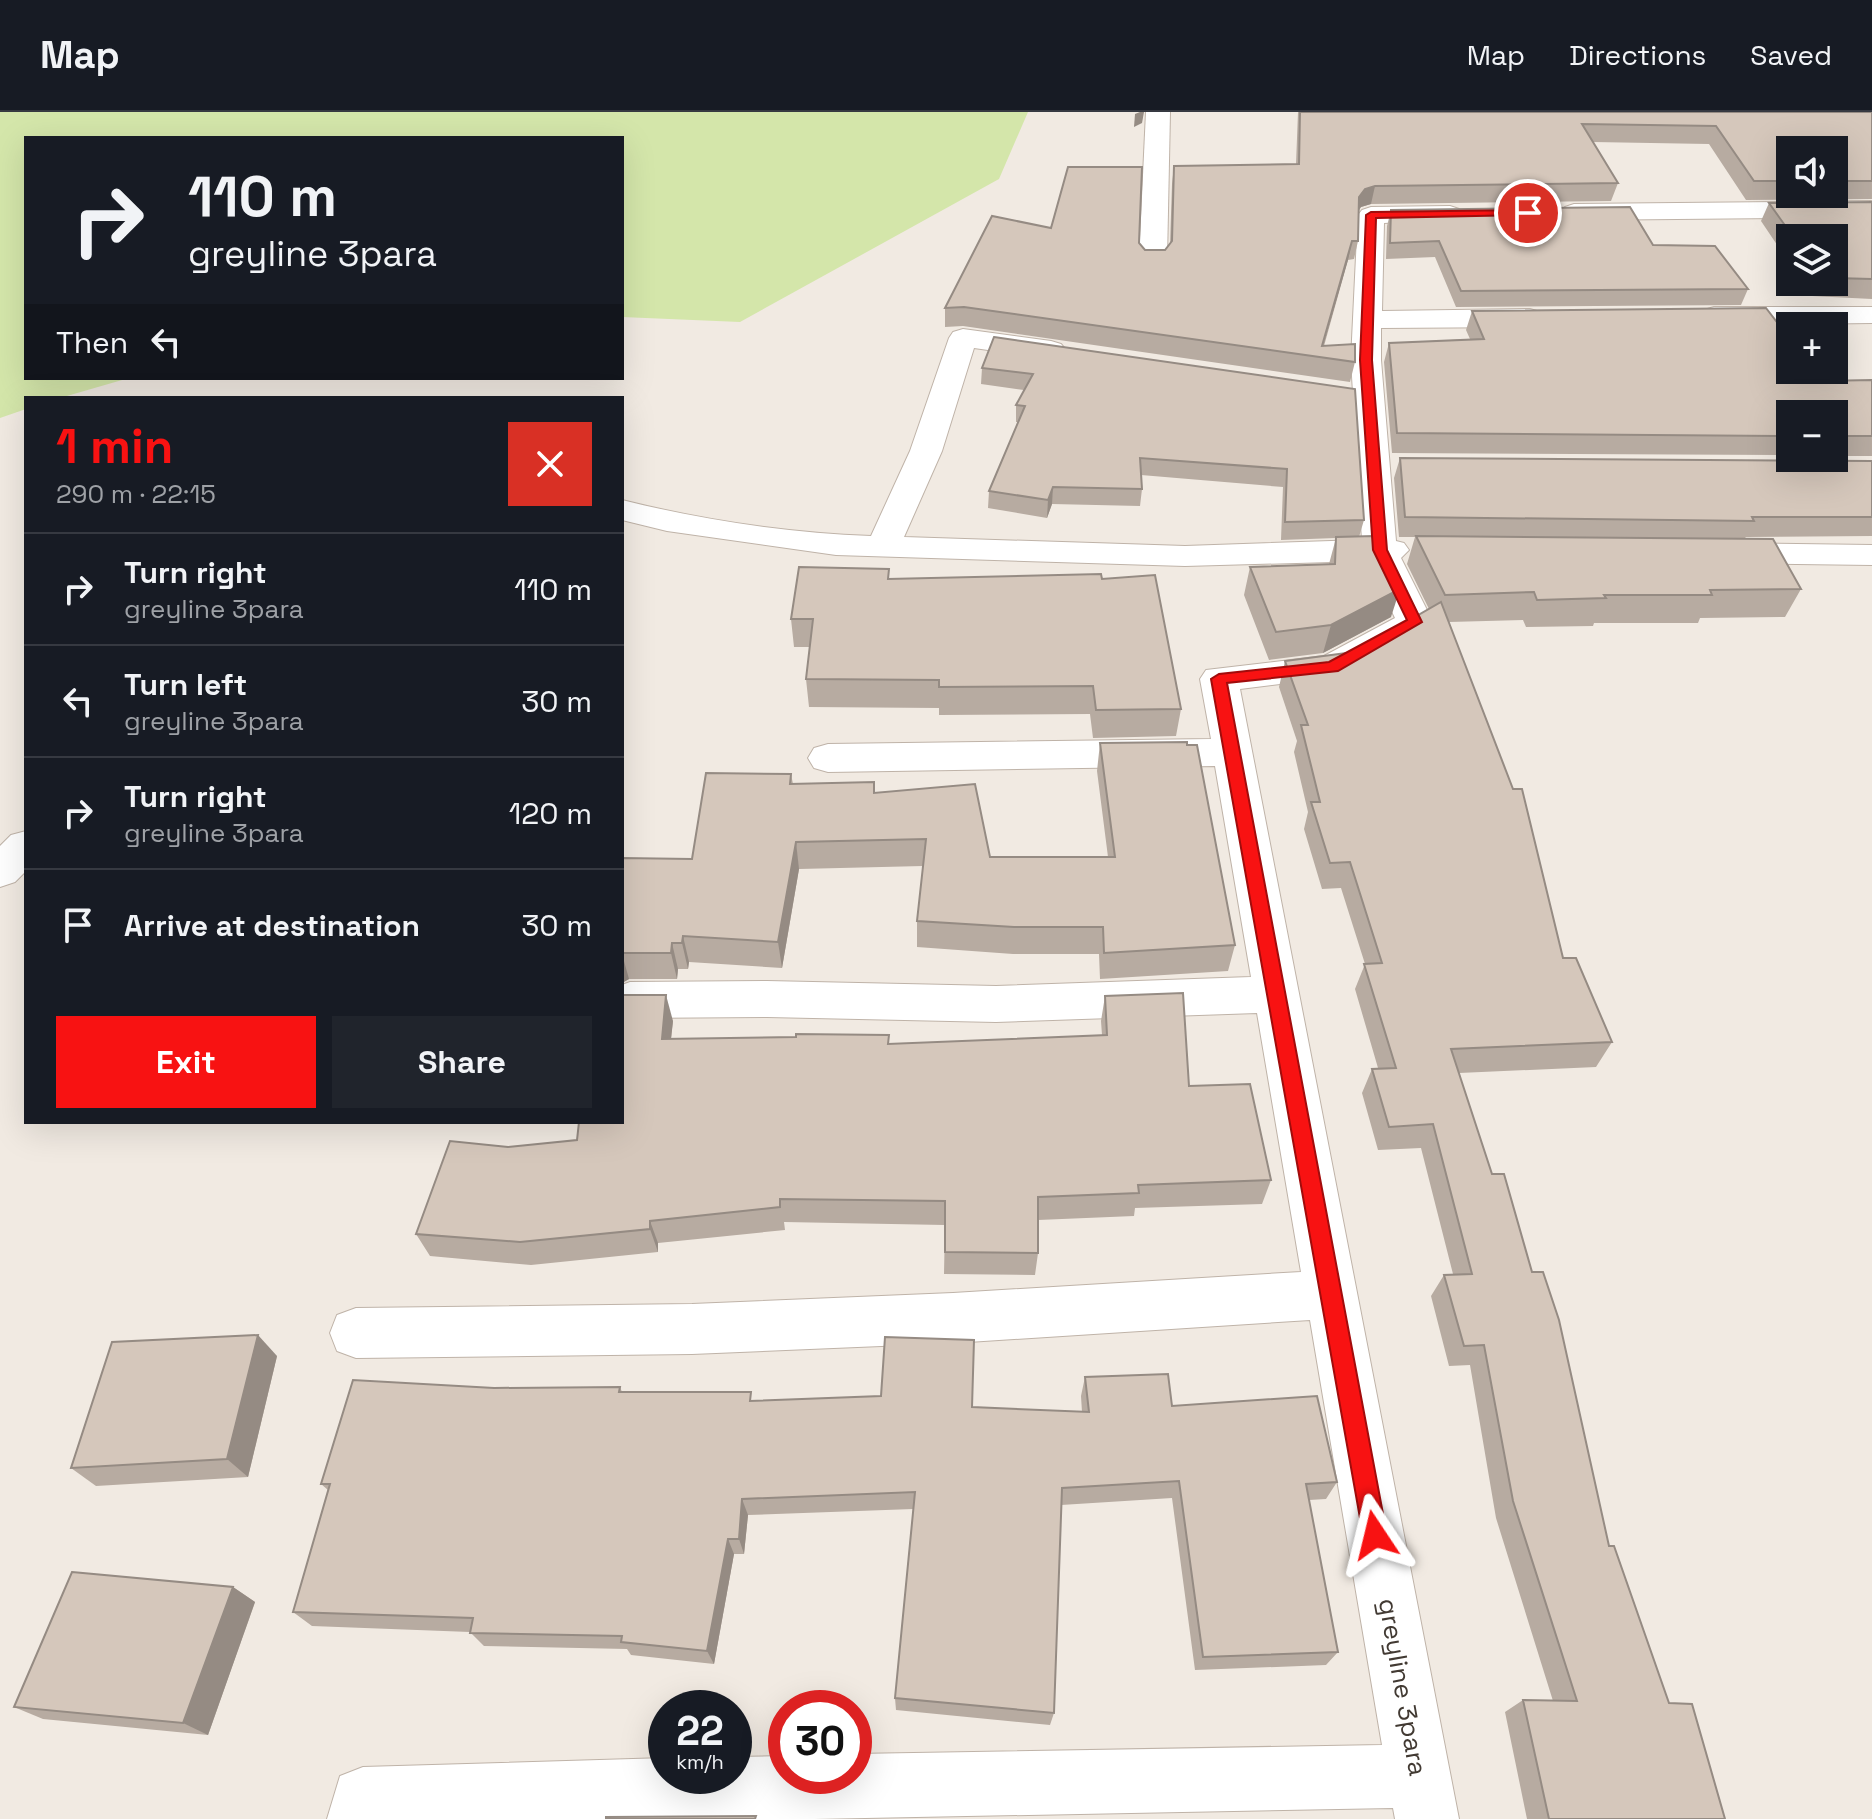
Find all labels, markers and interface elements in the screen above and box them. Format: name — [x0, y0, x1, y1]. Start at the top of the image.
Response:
text: Map — [40, 31, 120, 79]
text: Map — [1467, 37, 1525, 73]
text: Directions — [1569, 37, 1706, 73]
text: Saved — [1750, 37, 1832, 73]
map controls — [1776, 136, 1848, 472]
button: sound — [1776, 136, 1848, 208]
text: 110 m — [188, 161, 337, 232]
icon: right — [56, 168, 160, 272]
pin — [1494, 179, 1562, 247]
icon: arrive — [1506, 191, 1550, 235]
button: layers — [1776, 224, 1848, 296]
text: greyline 3para — [188, 231, 437, 277]
button: + — [1776, 312, 1848, 384]
icon: left — [144, 320, 188, 364]
text: Then — [56, 323, 128, 362]
button: − — [1776, 400, 1848, 472]
text: 1 min — [56, 416, 173, 477]
button: close — [508, 422, 592, 506]
text: 290 m · 22:15 — [56, 477, 216, 511]
text: Turn right — [124, 553, 267, 592]
icon: right — [56, 567, 100, 611]
text: 110 m — [514, 570, 592, 609]
text: greyline 3para — [124, 592, 304, 626]
text: Turn left — [124, 665, 247, 704]
icon: left — [56, 679, 100, 723]
text: 30 m — [521, 682, 592, 721]
text: greyline 3para — [124, 704, 304, 738]
text: Turn right — [124, 777, 267, 816]
icon: right — [56, 791, 100, 835]
text: 120 m — [509, 794, 592, 833]
text: greyline 3para — [124, 816, 304, 850]
icon: arrive — [56, 903, 100, 947]
text: Arrive at destination — [124, 906, 420, 945]
text: 30 m — [521, 906, 592, 945]
button: Exit — [56, 1016, 316, 1108]
button: Share — [332, 1016, 592, 1108]
position arrow — [1333, 1493, 1417, 1577]
street label: greyline 3para — [1371, 1596, 1435, 1779]
speed limit sign: 30 — [768, 1690, 872, 1794]
text: 22 — [676, 1706, 724, 1757]
text: km/h — [676, 1749, 724, 1775]

